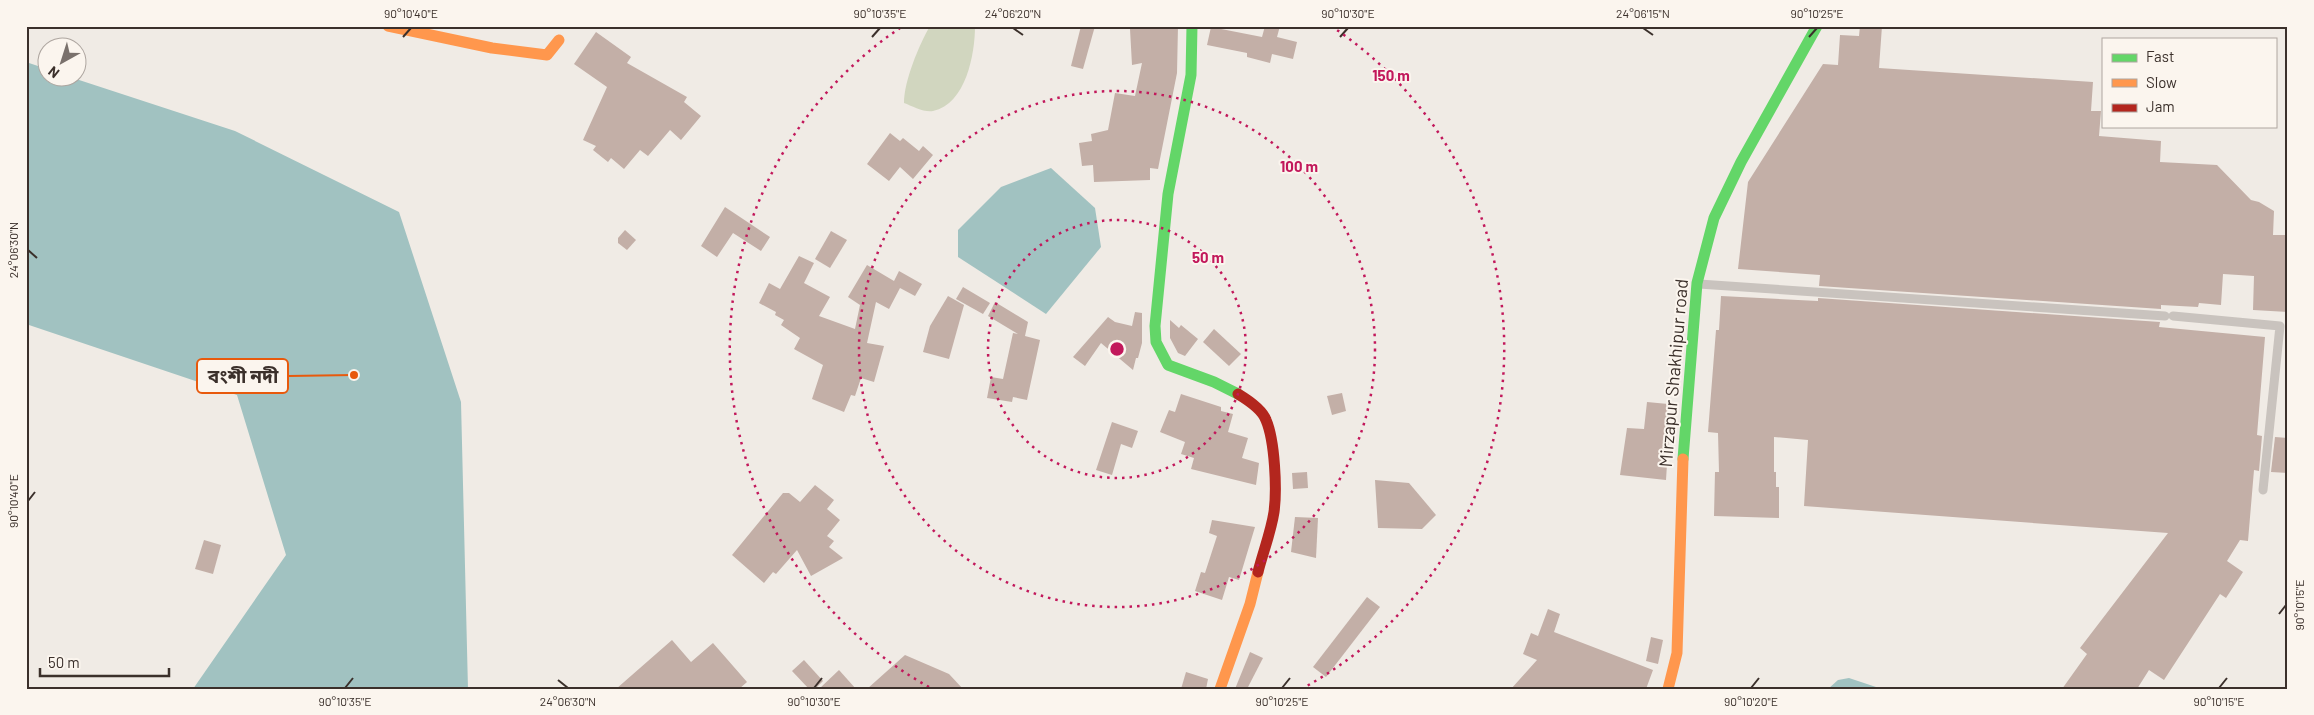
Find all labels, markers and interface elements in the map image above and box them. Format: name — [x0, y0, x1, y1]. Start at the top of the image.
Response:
text: 90°10'40"E — [384, 6, 438, 20]
text: 90°10'35"E — [854, 6, 906, 20]
text: 24°06'20"N — [985, 6, 1041, 20]
text: 90°10'30"E — [1321, 6, 1375, 20]
text: 24°06'15"N — [1616, 6, 1670, 20]
text: 90°10'25"E — [1790, 6, 1844, 20]
north arrow — [38, 38, 88, 88]
legend — [2102, 38, 2276, 128]
text: Fast — [2146, 47, 2174, 65]
text: N — [45, 63, 62, 82]
text: 150 m — [1372, 66, 1410, 84]
text: Slow — [2146, 73, 2177, 91]
text: Jam — [2146, 97, 2175, 115]
text: 100 m — [1280, 157, 1318, 175]
text: 24°06'30"N — [6, 222, 20, 278]
text: 50 m — [1192, 248, 1224, 266]
street label: Mirzapur Shakhipur road — [1654, 278, 1692, 468]
centre of rings — [1108, 340, 1126, 358]
callout: বংশী নদী — [197, 359, 288, 393]
text: বংশী নদী — [207, 364, 279, 387]
text: 90°10'40"E — [6, 474, 20, 528]
text: 90°10'15"E — [2292, 580, 2306, 630]
scale bar — [40, 645, 169, 677]
text: 50 m — [48, 653, 80, 671]
text: 90°10'35"E — [319, 694, 371, 708]
text: 24°06'30"N — [540, 694, 596, 708]
text: 90°10'30"E — [787, 694, 841, 708]
text: 90°10'25"E — [1255, 694, 1309, 708]
text: 90°10'20"E — [1724, 694, 1778, 708]
text: 90°10'15"E — [2194, 694, 2244, 708]

